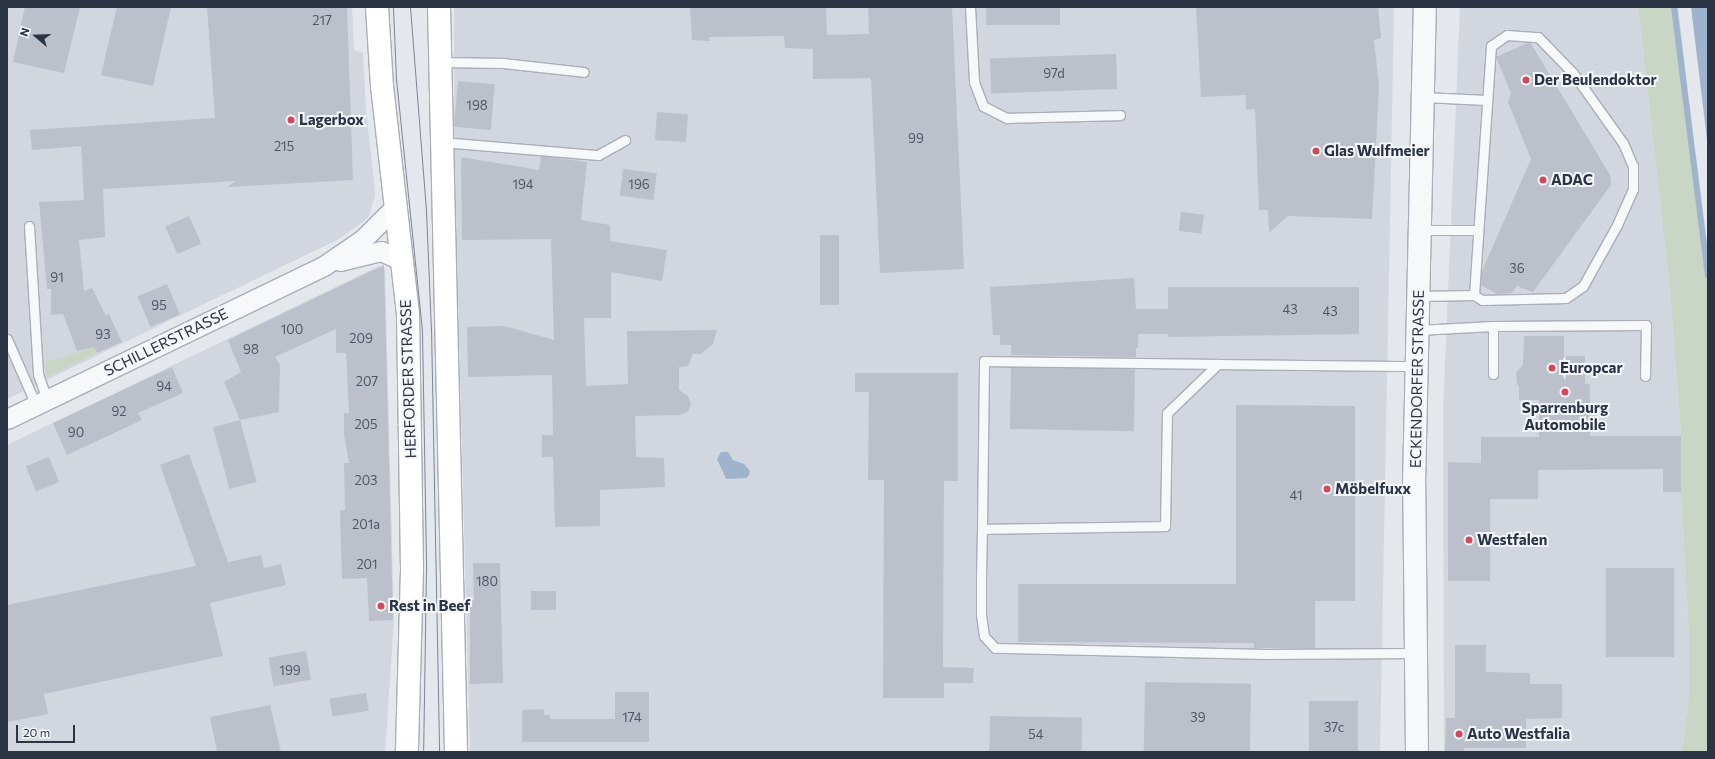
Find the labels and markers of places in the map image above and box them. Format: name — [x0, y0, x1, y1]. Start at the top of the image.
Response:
place label: Der Beulendoktor — [1534, 71, 1657, 89]
marker: Der Beulendoktor — [1521, 75, 1531, 85]
place label: Lagerbox — [299, 111, 364, 129]
marker: Lagerbox — [286, 115, 296, 125]
place label: Glas Wulfmeier — [1324, 142, 1430, 160]
marker: Glas Wulfmeier — [1311, 146, 1321, 156]
place label: ADAC — [1551, 171, 1593, 189]
marker: ADAC — [1538, 175, 1548, 185]
place label: Europcar — [1560, 359, 1623, 377]
marker: Europcar — [1547, 363, 1557, 373]
marker: Sparrenburg Automobile — [1560, 387, 1570, 397]
place label: Sparrenburg Automobile — [1522, 398, 1608, 433]
place label: Möbelfuxx — [1335, 480, 1411, 498]
marker: Möbelfuxx — [1322, 484, 1332, 494]
place label: Westfalen — [1477, 531, 1547, 549]
marker: Westfalen — [1464, 535, 1474, 545]
place label: Rest in Beef — [389, 597, 470, 615]
marker: Rest in Beef — [376, 601, 386, 611]
place label: Auto Westfalia — [1467, 725, 1570, 743]
marker: Auto Westfalia — [1454, 729, 1464, 739]

